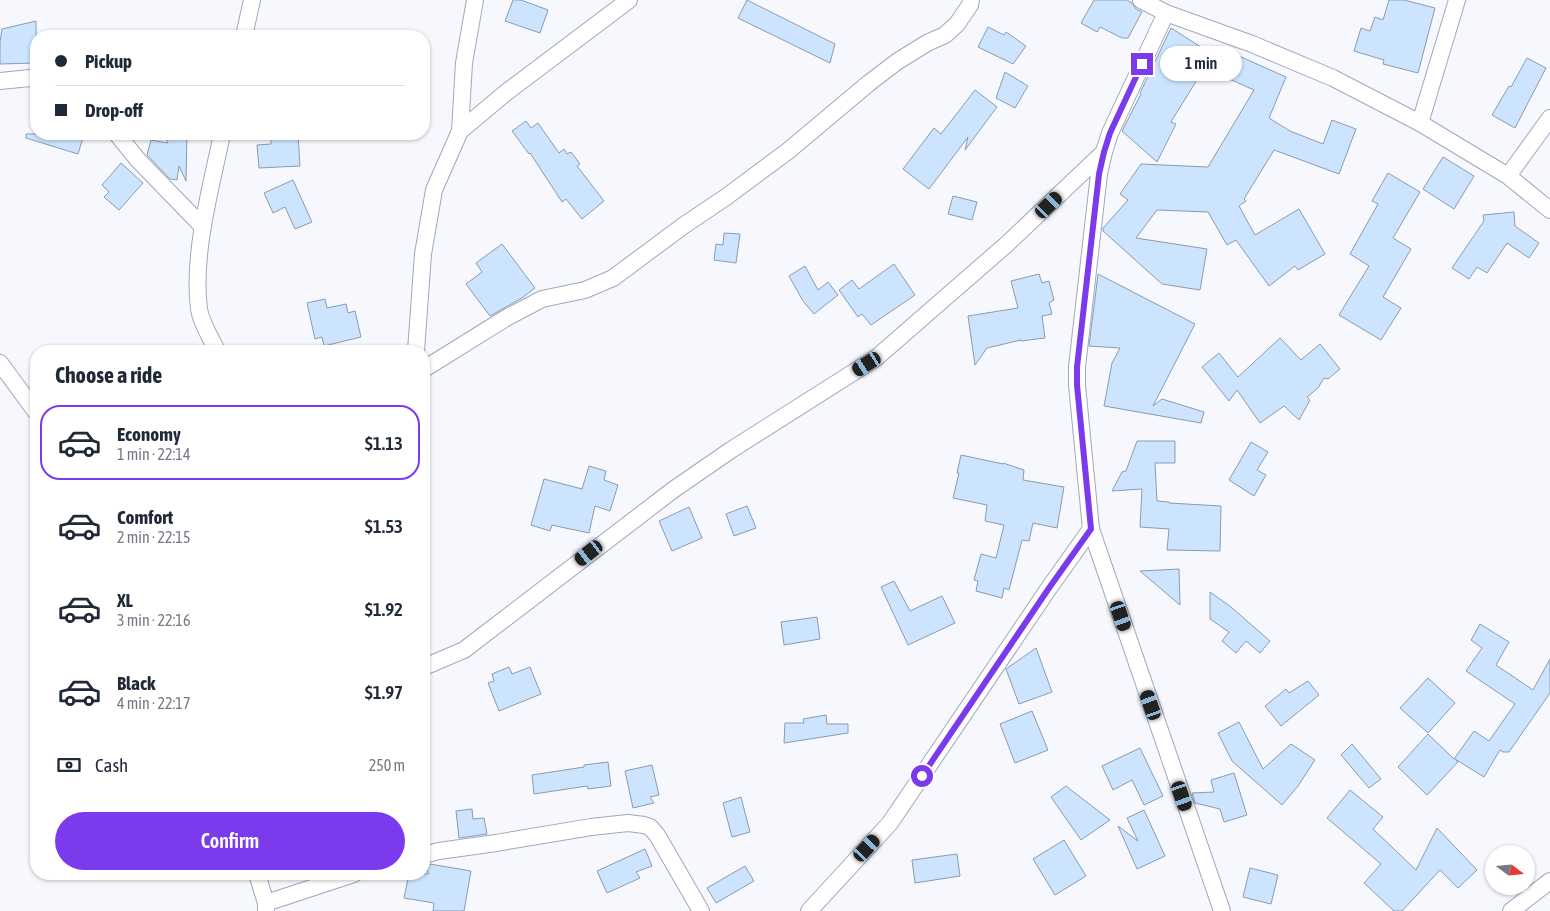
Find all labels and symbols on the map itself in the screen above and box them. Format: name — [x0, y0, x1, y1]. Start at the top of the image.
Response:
callout: 1 min — [1160, 46, 1242, 82]
route end — [1131, 53, 1153, 75]
car — [1033, 189, 1065, 221]
car — [850, 350, 883, 378]
car — [572, 538, 605, 568]
car — [1109, 599, 1132, 633]
car — [1139, 688, 1162, 722]
route start — [911, 765, 933, 787]
car — [1170, 779, 1193, 813]
car — [851, 832, 882, 864]
north arrow — [1485, 845, 1535, 895]

